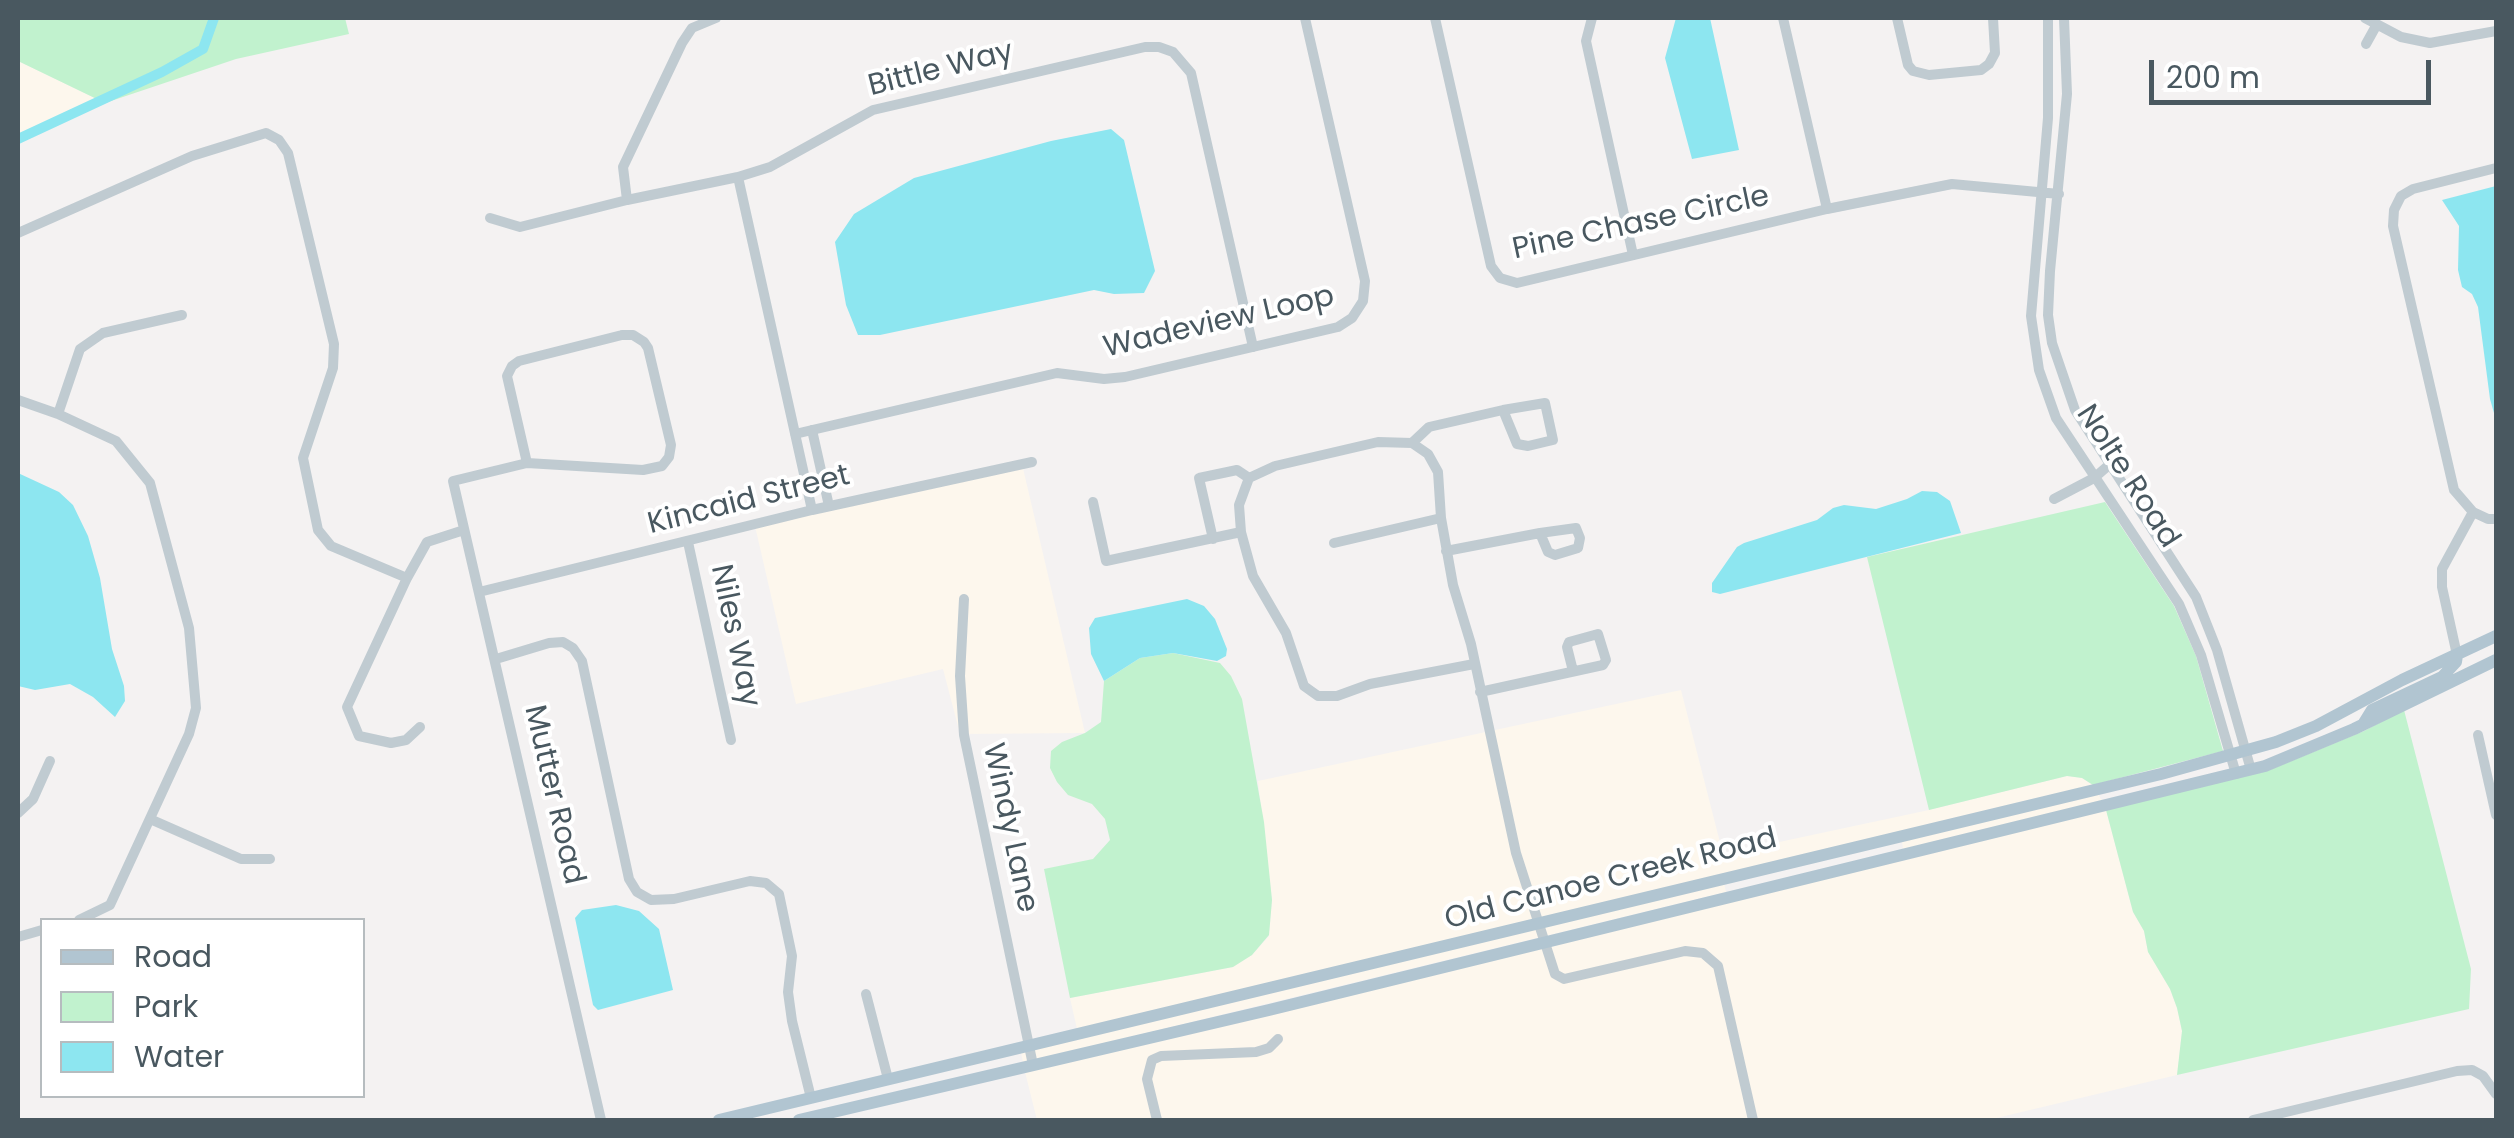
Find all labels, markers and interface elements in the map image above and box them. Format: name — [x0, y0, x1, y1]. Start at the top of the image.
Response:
street label: Bittle Way — [865, 35, 1017, 105]
scale bar — [2154, 40, 2436, 102]
text: 200 m — [2166, 56, 2260, 99]
street label: Pine Chase Circle — [1509, 179, 1773, 269]
street label: Wadeview Loop — [1100, 279, 1338, 367]
street label: Nolte Road — [2067, 399, 2187, 555]
street label: Kincaid Street — [644, 459, 854, 543]
street label: Niles Way — [701, 562, 767, 710]
street label: Mutter Road — [515, 702, 591, 888]
street label: Windy Lane — [974, 740, 1044, 916]
street label: Old Canoe Creek Road — [1441, 821, 1781, 939]
legend — [40, 918, 365, 1098]
text: Road — [134, 935, 212, 978]
text: Park — [134, 985, 198, 1028]
text: Water — [134, 1035, 224, 1078]

